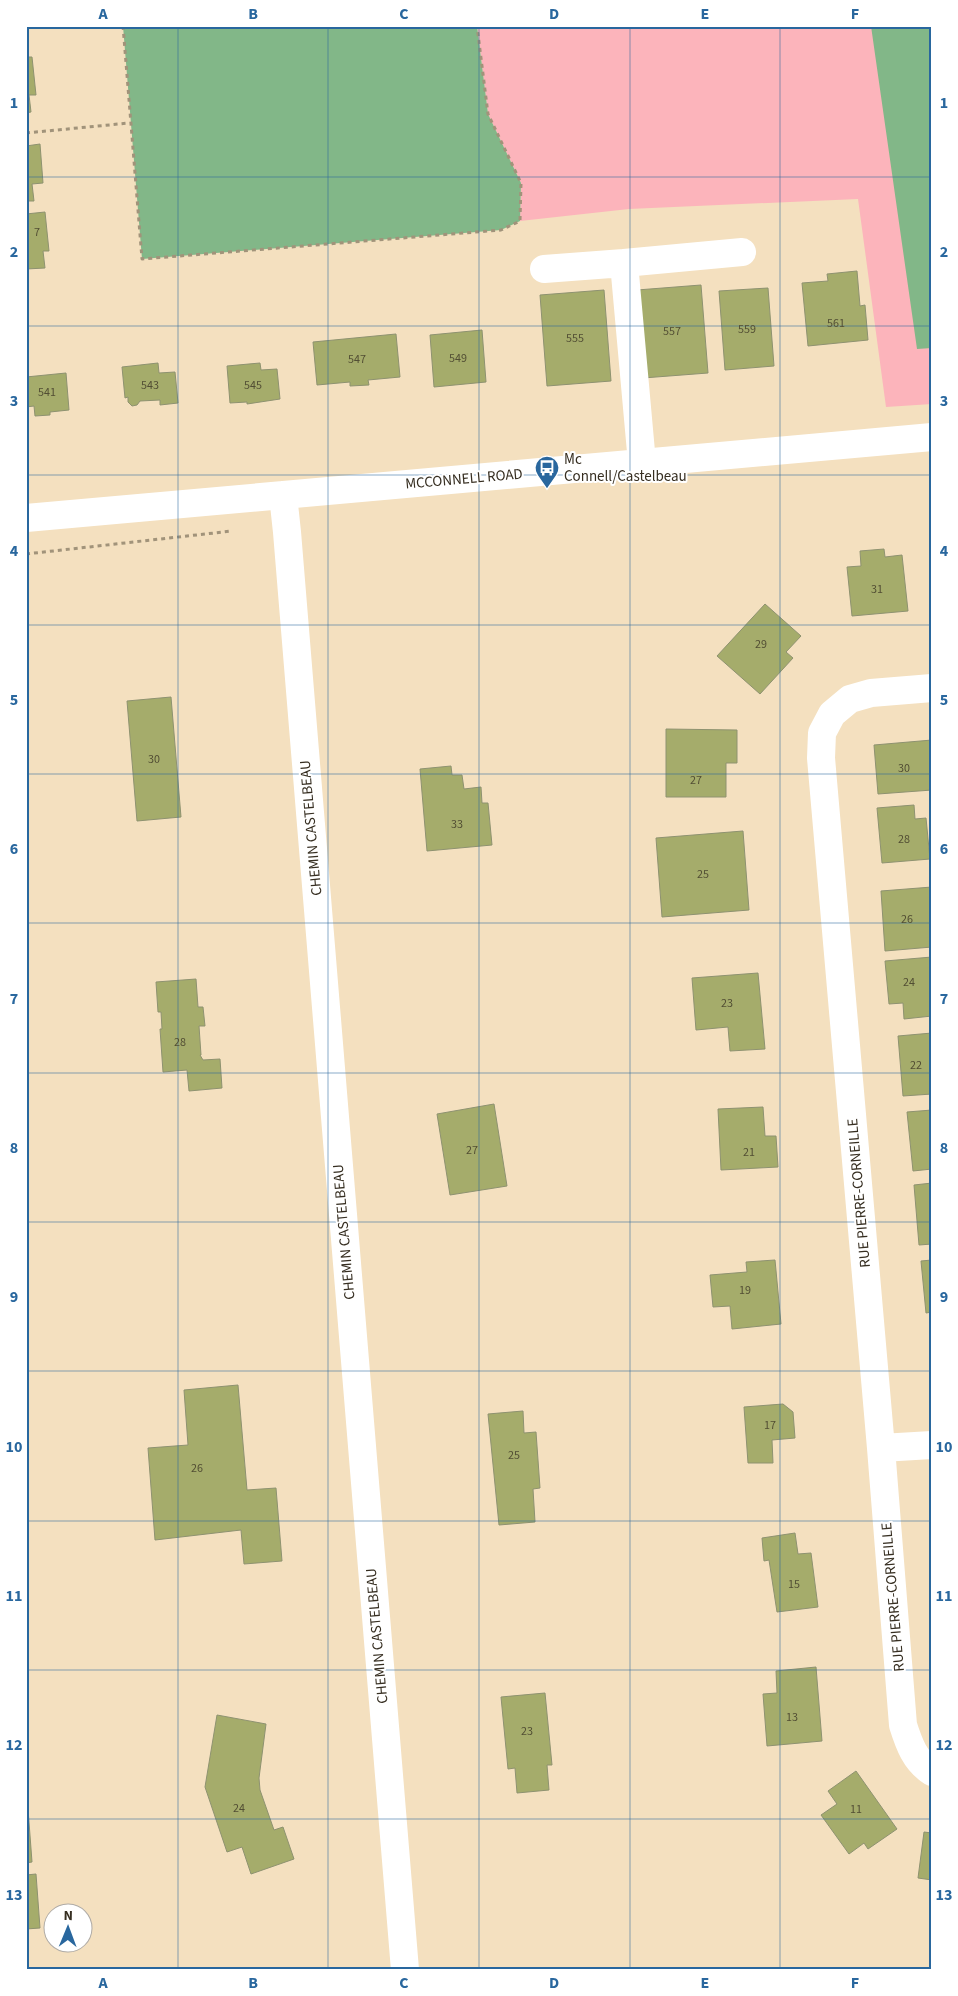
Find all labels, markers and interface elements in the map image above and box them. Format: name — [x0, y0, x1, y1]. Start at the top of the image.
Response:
text: A — [97, 3, 108, 25]
text: B — [248, 3, 258, 25]
text: C — [399, 3, 409, 25]
text: D — [549, 3, 559, 25]
text: E — [701, 3, 709, 25]
text: F — [851, 3, 859, 25]
text: 1 — [10, 92, 18, 114]
text: 1 — [940, 92, 948, 114]
house number: 7 — [34, 224, 40, 241]
text: 2 — [10, 241, 18, 263]
text: 2 — [940, 241, 948, 263]
house number: 561 — [827, 315, 845, 332]
house number: 559 — [738, 321, 756, 338]
house number: 557 — [663, 323, 681, 340]
house number: 555 — [566, 330, 584, 347]
house number: 549 — [449, 350, 467, 367]
house number: 547 — [348, 351, 366, 368]
house number: 543 — [141, 377, 159, 394]
house number: 545 — [244, 377, 262, 394]
house number: 541 — [38, 384, 56, 401]
text: 3 — [10, 390, 18, 412]
text: 3 — [940, 390, 948, 412]
place label: Mc Connell/Castelbeau — [564, 449, 687, 487]
bus stop icon: Mc Connell/Castelbeau — [534, 455, 560, 489]
street label: MCCONNELL ROAD — [404, 463, 524, 495]
text: 4 — [10, 540, 19, 562]
text: 4 — [940, 540, 949, 562]
house number: 31 — [871, 581, 883, 598]
house number: 29 — [755, 636, 767, 653]
text: 5 — [10, 689, 18, 711]
text: 5 — [940, 689, 948, 711]
house number: 30 — [148, 751, 160, 768]
street label: CHEMIN CASTELBEAU — [295, 759, 327, 897]
house number: 30 — [898, 760, 910, 777]
house number: 27 — [690, 772, 702, 789]
house number: 33 — [451, 816, 463, 833]
house number: 28 — [898, 831, 910, 848]
text: 6 — [10, 838, 18, 860]
text: 6 — [940, 838, 948, 860]
house number: 25 — [697, 866, 709, 883]
house number: 26 — [901, 911, 913, 928]
house number: 24 — [903, 974, 915, 991]
text: 7 — [10, 988, 18, 1010]
text: 7 — [940, 988, 948, 1010]
house number: 23 — [721, 995, 733, 1012]
house number: 28 — [174, 1034, 186, 1051]
house number: 22 — [910, 1057, 922, 1074]
street label: RUE PIERRE-CORNEILLE — [842, 1117, 876, 1269]
text: 8 — [10, 1137, 18, 1159]
text: 8 — [940, 1137, 948, 1159]
house number: 27 — [466, 1142, 478, 1159]
house number: 21 — [743, 1144, 755, 1161]
street label: CHEMIN CASTELBEAU — [328, 1163, 360, 1301]
house number: 19 — [739, 1282, 751, 1299]
text: 9 — [10, 1286, 18, 1308]
text: 9 — [940, 1286, 948, 1308]
house number: 17 — [764, 1417, 776, 1434]
text: 10 — [6, 1436, 22, 1458]
text: 10 — [936, 1436, 952, 1458]
house number: 25 — [508, 1447, 520, 1464]
house number: 26 — [191, 1460, 203, 1477]
street label: RUE PIERRE-CORNEILLE — [876, 1521, 910, 1673]
street label: CHEMIN CASTELBEAU — [361, 1567, 393, 1705]
house number: 15 — [788, 1576, 800, 1593]
text: 11 — [6, 1585, 22, 1607]
text: 11 — [936, 1585, 952, 1607]
house number: 13 — [786, 1709, 798, 1726]
house number: 23 — [521, 1723, 533, 1740]
text: 12 — [6, 1734, 22, 1756]
text: 12 — [936, 1734, 952, 1756]
house number: 24 — [233, 1800, 245, 1817]
house number: 11 — [850, 1801, 862, 1818]
text: 13 — [6, 1884, 22, 1906]
text: 13 — [936, 1884, 952, 1906]
north arrow — [42, 1904, 92, 1954]
text: N — [63, 1906, 73, 1926]
text: A — [97, 1972, 108, 1994]
text: B — [248, 1972, 258, 1994]
text: C — [399, 1972, 409, 1994]
text: D — [549, 1972, 559, 1994]
text: E — [701, 1972, 709, 1994]
text: F — [851, 1972, 859, 1994]

